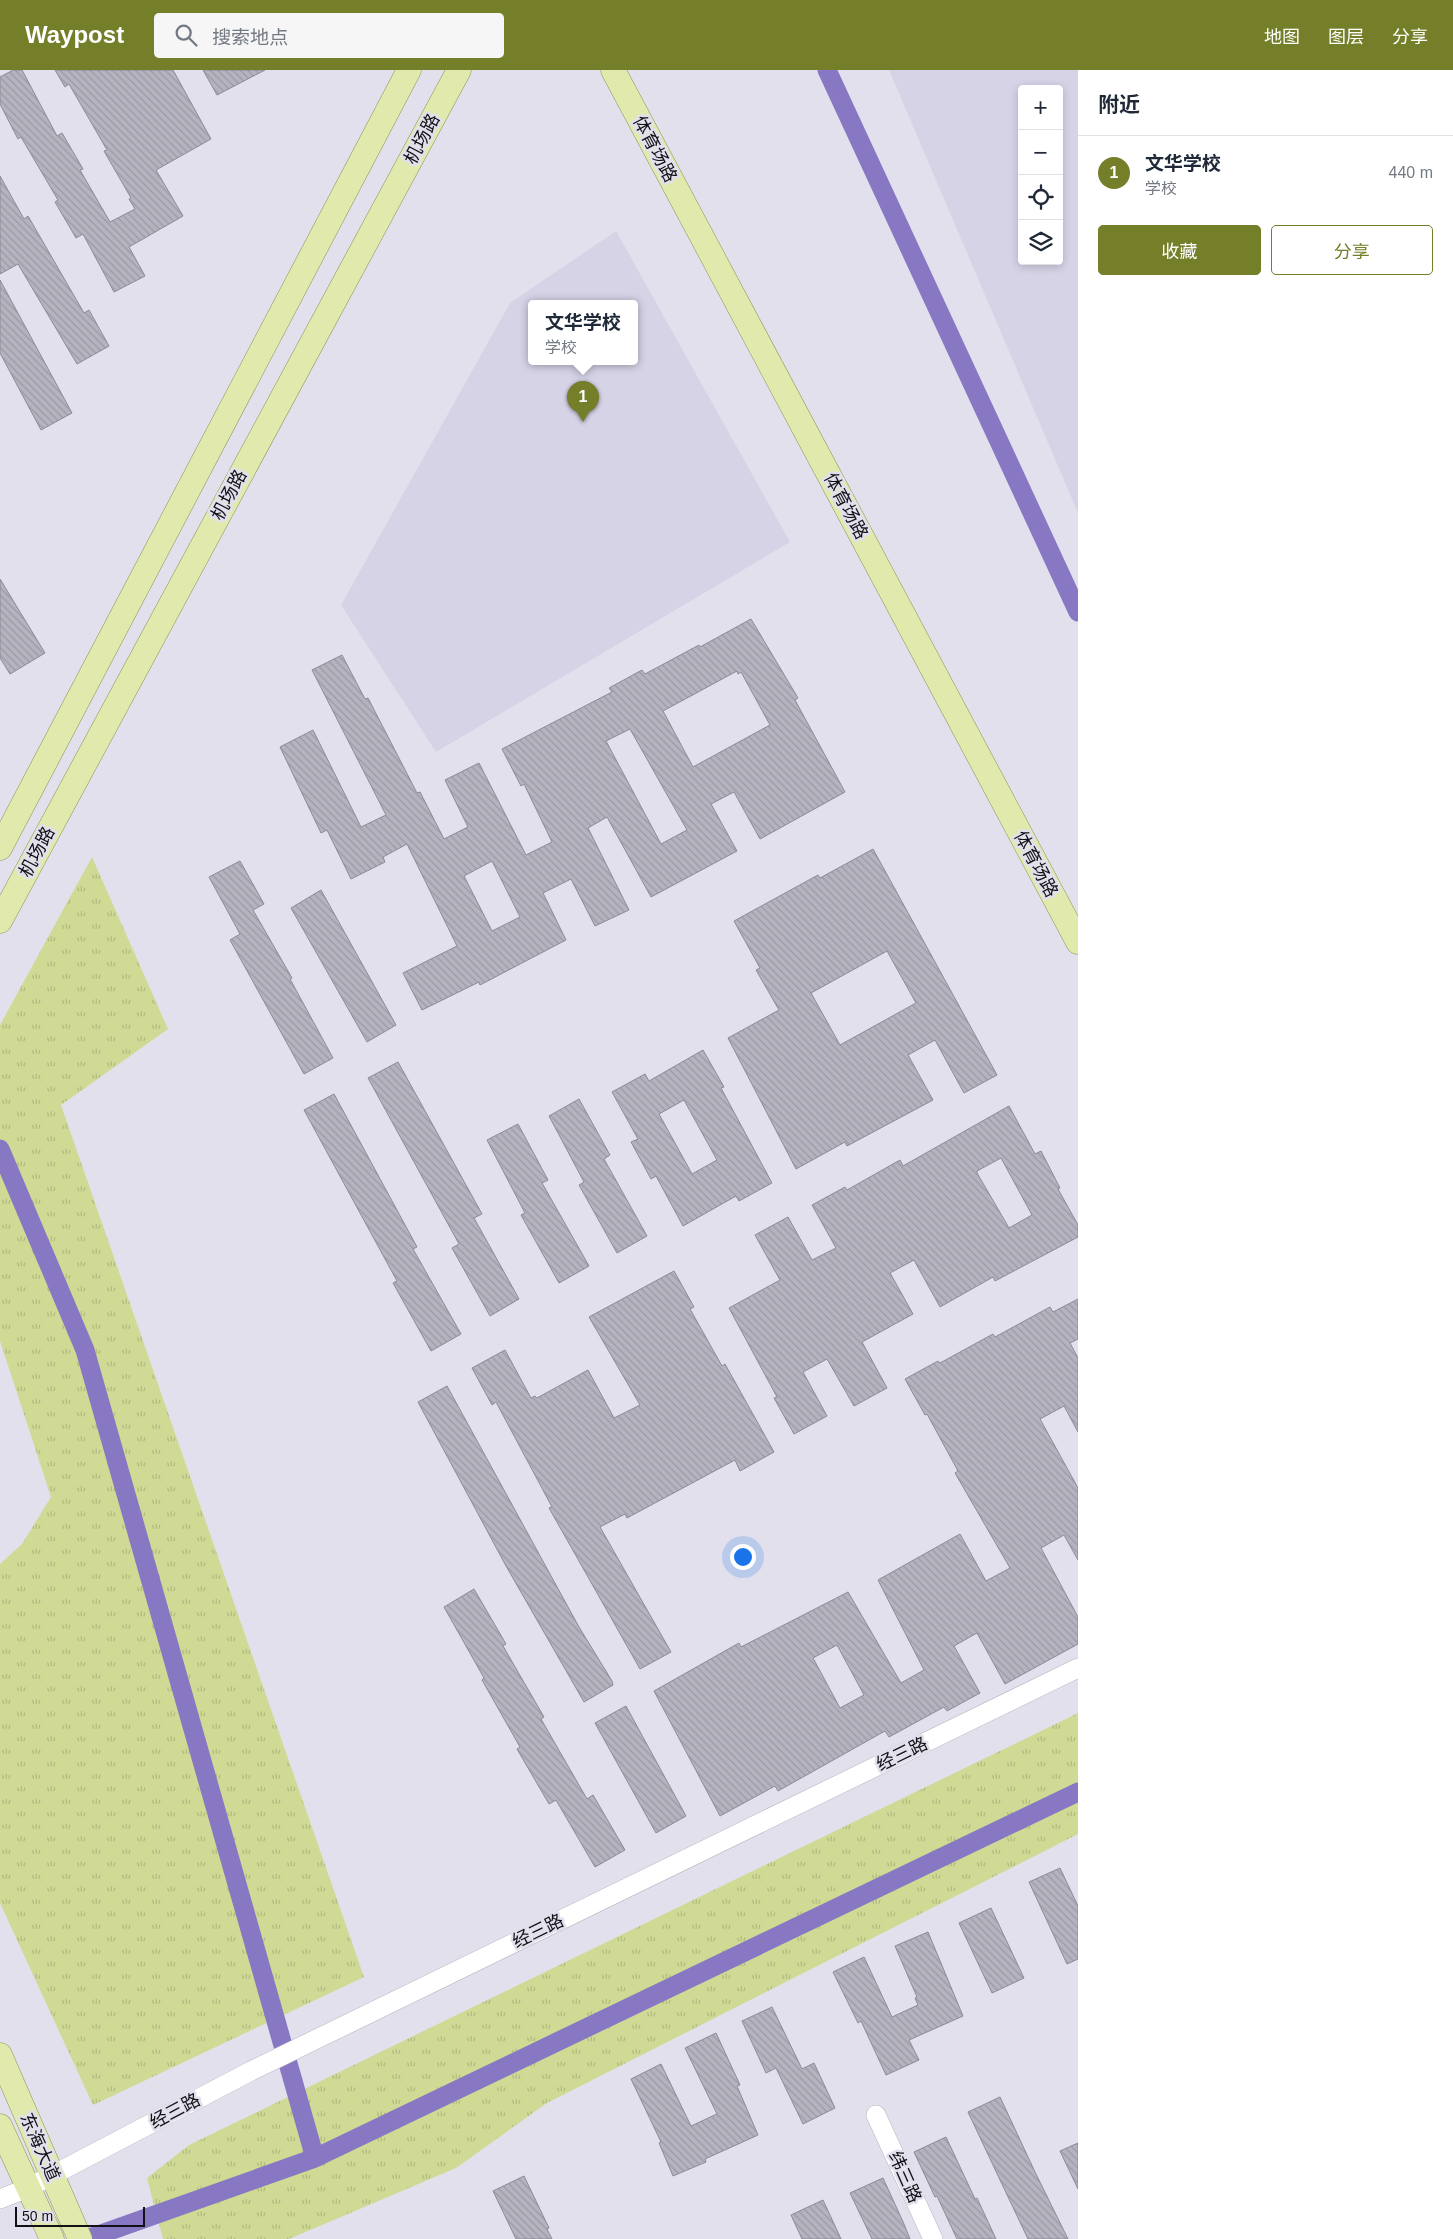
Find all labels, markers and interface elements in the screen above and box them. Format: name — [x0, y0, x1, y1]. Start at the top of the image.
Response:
search box — [154, 13, 504, 58]
text: Waypost — [25, 21, 124, 48]
icon: search — [172, 21, 200, 49]
text: 搜索地点 — [212, 27, 288, 48]
text: 地图 — [1264, 27, 1300, 47]
text: 图层 — [1328, 27, 1364, 47]
text: 分享 — [1392, 27, 1428, 47]
map controls — [1018, 85, 1063, 265]
button: + — [1018, 85, 1063, 130]
text: 附近 — [1098, 93, 1140, 116]
street label: 机场路 — [400, 110, 444, 168]
street label: 体育场路 — [629, 113, 681, 185]
button: − — [1018, 130, 1063, 175]
text: 文华学校 — [1145, 153, 1221, 174]
text: 1 — [1110, 164, 1118, 181]
text: 440 m — [1389, 164, 1433, 181]
button: locate — [1018, 175, 1063, 220]
text: 学校 — [1145, 180, 1177, 197]
button: layers — [1018, 220, 1063, 265]
button: 收藏 — [1098, 225, 1261, 275]
button: 分享 — [1271, 225, 1433, 275]
popup — [528, 300, 638, 365]
text: 文华学校 — [545, 312, 621, 333]
text: 学校 — [545, 339, 577, 356]
pin: 1 — [567, 381, 599, 422]
street label: 机场路 — [207, 466, 251, 524]
street label: 体育场路 — [820, 470, 872, 542]
street label: 机场路 — [15, 823, 59, 881]
street label: 体育场路 — [1010, 828, 1062, 900]
your location — [730, 1544, 756, 1570]
street label: 经三路 — [873, 1733, 931, 1775]
street label: 经三路 — [509, 1910, 567, 1952]
street label: 经三路 — [146, 2089, 204, 2133]
street label: 东海大道 — [16, 2110, 64, 2184]
street label: 纬三路 — [885, 2148, 925, 2206]
scale bar — [15, 2204, 145, 2227]
text: 50 m — [22, 2208, 53, 2224]

